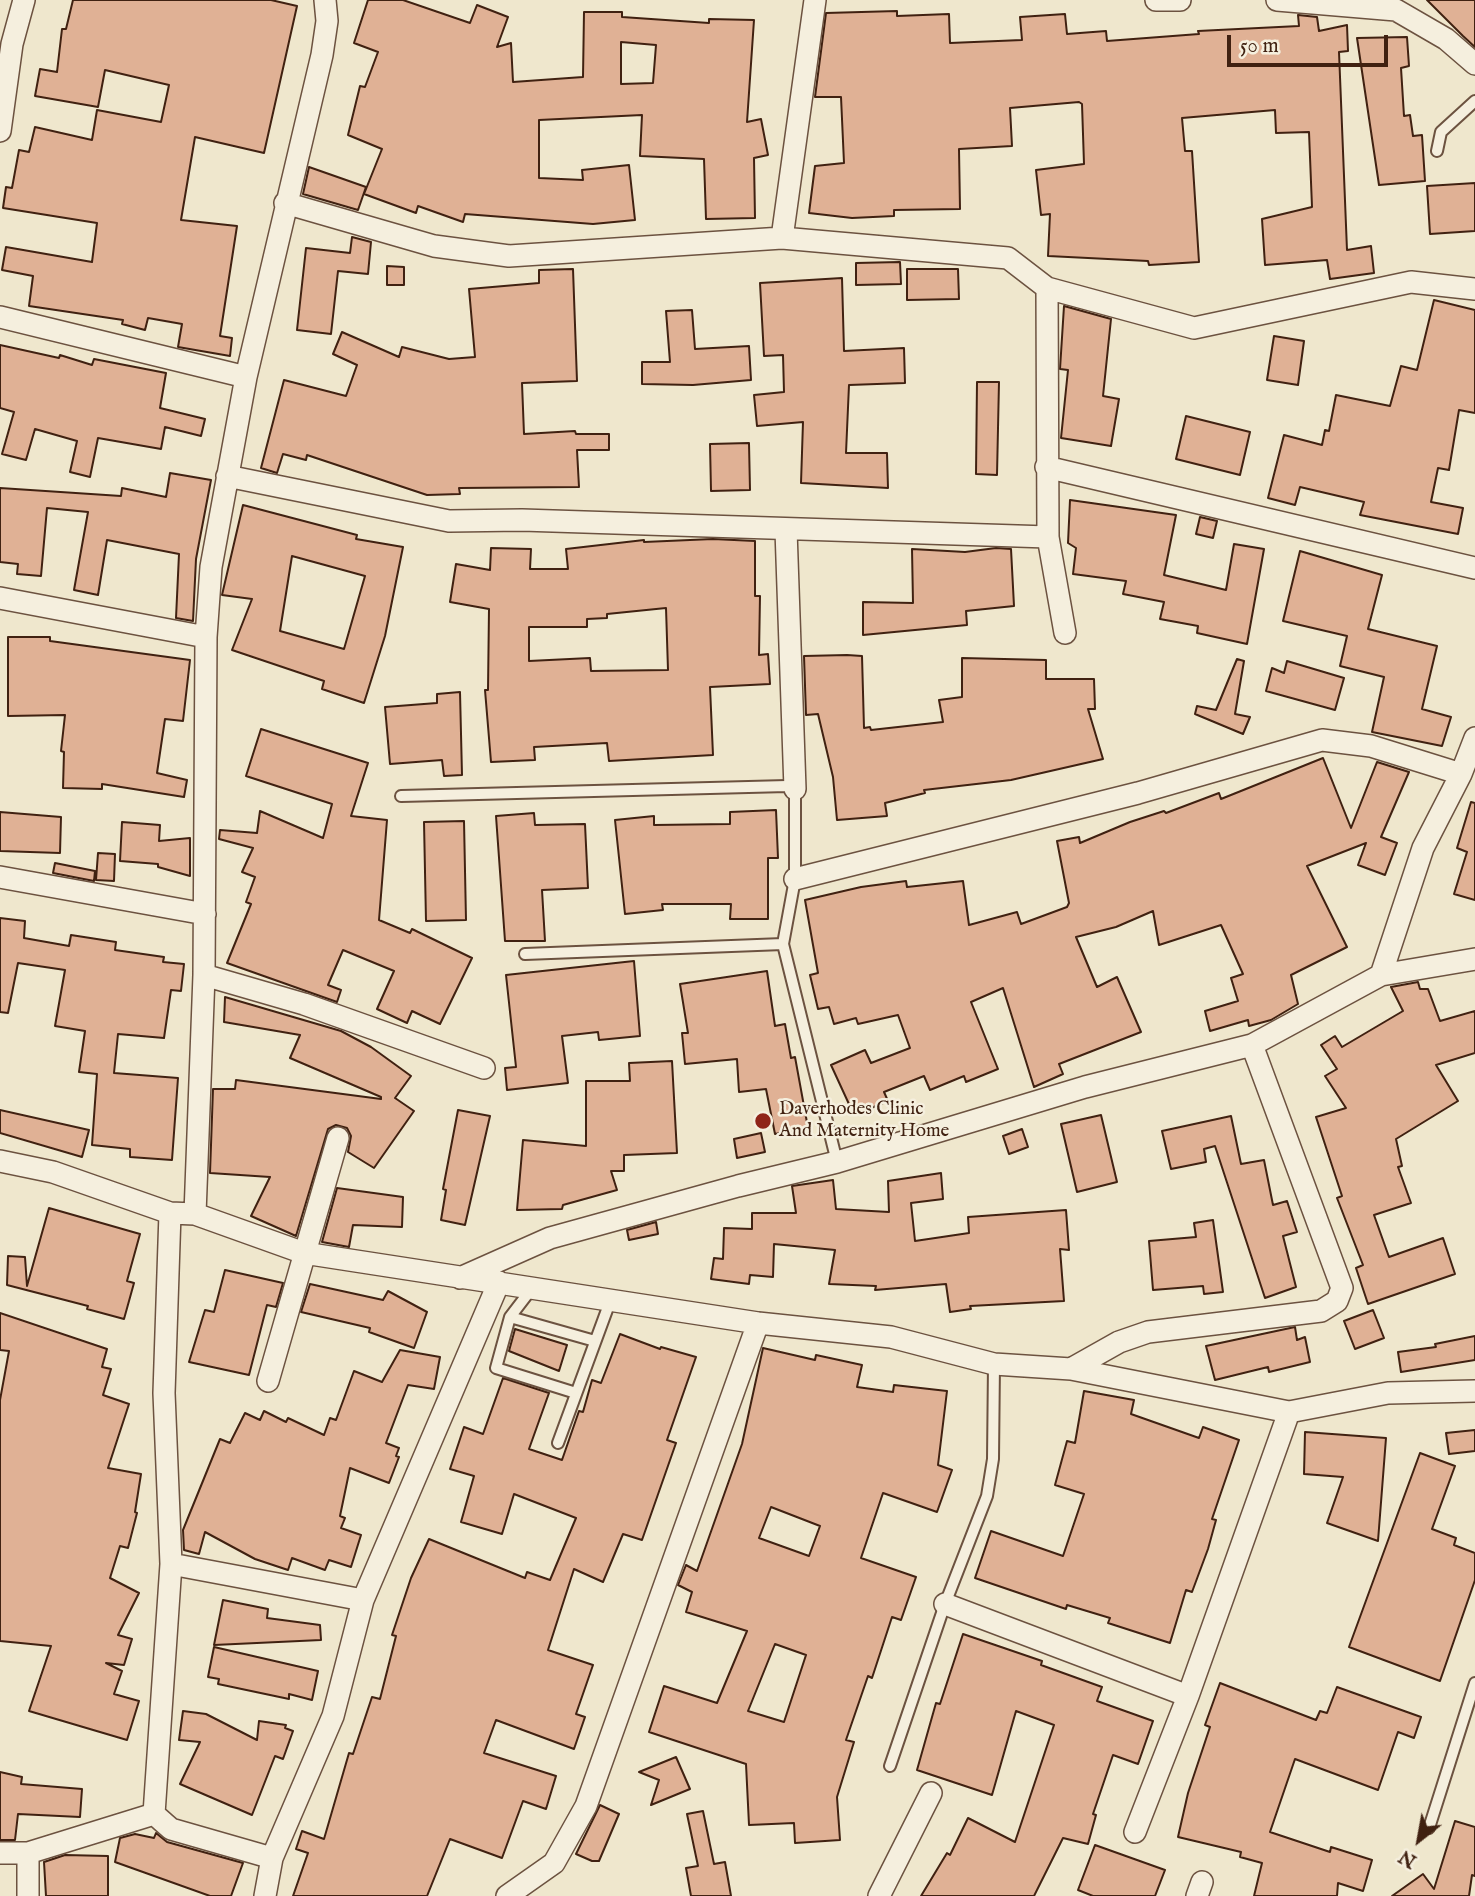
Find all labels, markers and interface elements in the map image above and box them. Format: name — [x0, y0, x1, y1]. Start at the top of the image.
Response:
scale bar — [1230, 21, 1391, 65]
text: 50 m — [1240, 33, 1279, 60]
place label: Daverhodes Clinic And Maternity Home — [779, 1099, 949, 1143]
marker: Daverhodes Clinic And Maternity Home — [753, 1111, 773, 1131]
north arrow — [1384, 1805, 1454, 1875]
text: N — [1395, 1843, 1421, 1873]

